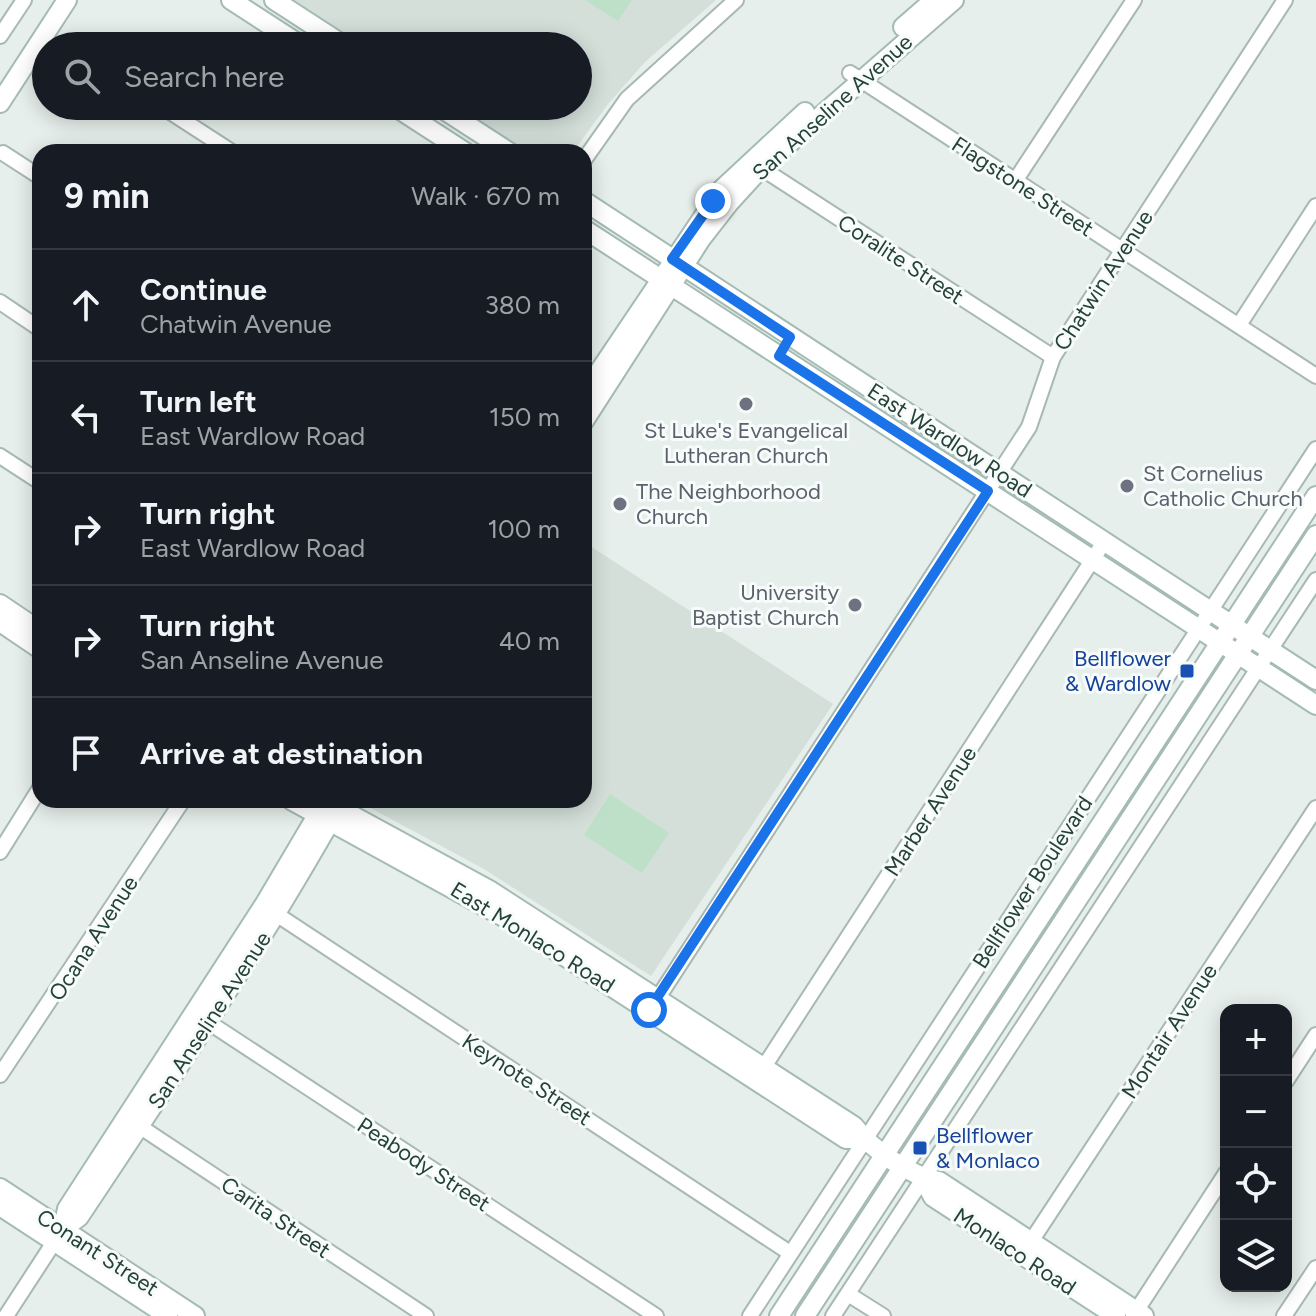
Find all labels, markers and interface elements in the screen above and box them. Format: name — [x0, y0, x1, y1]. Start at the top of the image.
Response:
street label: San Anseline Avenue — [747, 28, 918, 186]
search box — [32, 32, 592, 120]
icon: search — [60, 54, 104, 98]
text: Search here — [124, 58, 284, 95]
street label: Flagstone Street — [947, 131, 1099, 242]
text: 9 min — [64, 176, 150, 217]
text: Walk · 670 m — [411, 180, 560, 212]
route end — [695, 183, 731, 219]
street label: Chatwin Avenue — [1048, 205, 1159, 356]
street label: Coralite Street — [833, 209, 969, 310]
text: Continue — [140, 271, 267, 308]
icon: ahead — [64, 283, 108, 327]
text: 380 m — [485, 289, 560, 321]
text: Chatwin Avenue — [140, 308, 332, 340]
street label: East Wardlow Road — [862, 377, 1037, 504]
text: Turn left — [140, 383, 257, 420]
icon: left — [64, 395, 108, 439]
marker: St Luke's Evangelical Lutheran Church — [737, 395, 755, 413]
text: 150 m — [489, 401, 560, 433]
place label: St Luke's Evangelical Lutheran Church — [644, 417, 848, 469]
text: East Wardlow Road — [140, 420, 365, 452]
place label: St Cornelius Catholic Church — [1143, 460, 1303, 512]
marker: St Cornelius Catholic Church — [1118, 477, 1136, 495]
place label: The Neighborhood Church — [636, 478, 821, 530]
text: Turn right — [140, 495, 275, 532]
marker: The Neighborhood Church — [611, 495, 629, 513]
icon: right — [64, 507, 108, 551]
text: 100 m — [487, 513, 560, 545]
text: East Wardlow Road — [140, 532, 365, 564]
place label: University Baptist Church — [692, 579, 839, 631]
marker: University Baptist Church — [846, 596, 864, 614]
text: Turn right — [140, 607, 275, 644]
icon: right — [64, 619, 108, 663]
text: 40 m — [499, 625, 560, 657]
text: San Anseline Avenue — [140, 644, 383, 676]
place label: Bellflower & Wardlow — [1065, 645, 1172, 697]
marker: Bellflower & Wardlow — [1178, 662, 1196, 680]
icon: arrive — [64, 731, 108, 775]
text: Arrive at destination — [140, 735, 423, 772]
street label: Marber Avenue — [878, 741, 982, 881]
street label: Bellflower Boulevard — [967, 791, 1098, 974]
street label: Ocana Avenue — [43, 871, 144, 1006]
street label: East Monlaco Road — [446, 876, 620, 999]
street label: San Anseline Avenue — [142, 927, 277, 1114]
street label: Montair Avenue — [1116, 959, 1223, 1104]
route start — [631, 992, 667, 1028]
map controls — [1220, 1004, 1292, 1292]
button: + — [1220, 1004, 1292, 1076]
street label: Keynote Street — [457, 1028, 597, 1131]
button: − — [1220, 1076, 1292, 1148]
street label: Peabody Street — [352, 1111, 495, 1217]
place label: Bellflower & Monlaco — [936, 1122, 1040, 1174]
marker: Bellflower & Monlaco — [911, 1139, 929, 1157]
button: locate — [1220, 1148, 1292, 1220]
street label: Carita Street — [216, 1171, 336, 1264]
street label: Monlaco Road — [948, 1202, 1081, 1301]
street label: Conant Street — [32, 1203, 164, 1302]
button: layers — [1220, 1220, 1292, 1292]

